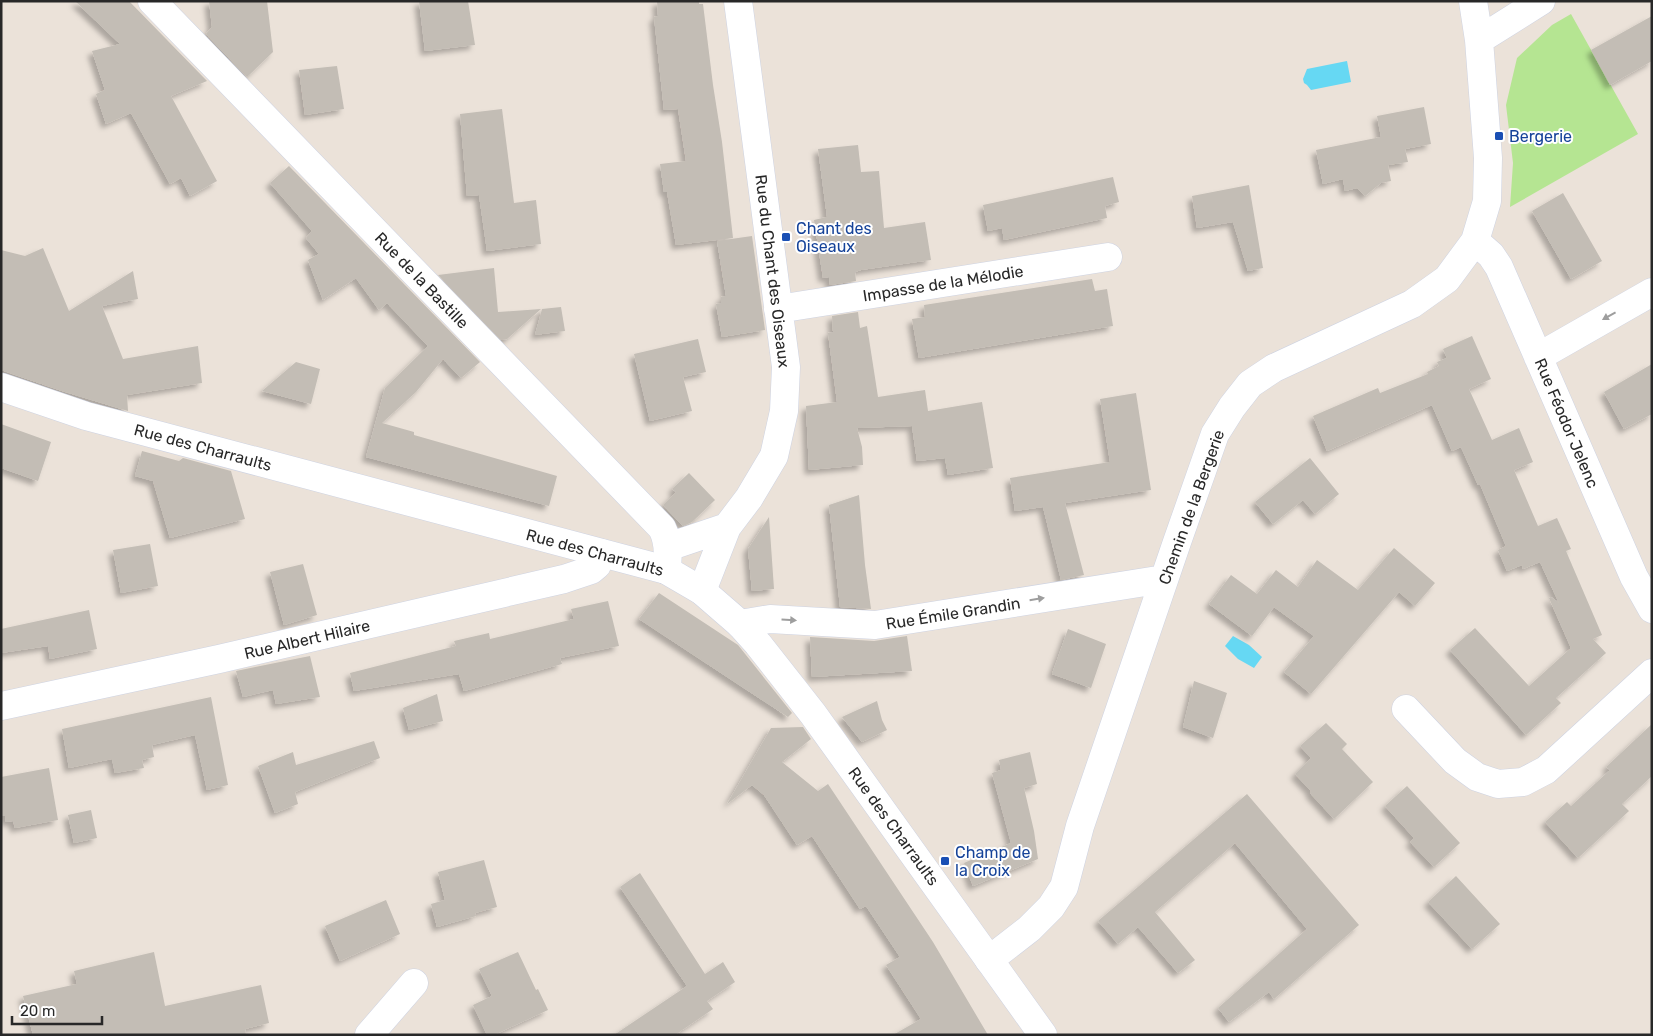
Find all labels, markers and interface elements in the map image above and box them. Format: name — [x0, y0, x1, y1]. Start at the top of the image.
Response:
place label: Bergerie — [1509, 127, 1572, 146]
marker: Bergerie — [1493, 130, 1505, 142]
street label: Rue du Chant des Oiseaux — [751, 173, 794, 369]
place label: Chant des Oiseaux — [796, 219, 872, 256]
street label: Rue de la Bastille — [371, 228, 472, 332]
marker: Chant des Oiseaux — [780, 231, 792, 243]
street label: Impasse de la Mélodie — [861, 261, 1025, 306]
one-way arrow — [1602, 312, 1617, 320]
street label: Rue Féodor Jelenc — [1531, 355, 1603, 491]
street label: Rue des Charraults — [132, 420, 274, 475]
street label: Chemin de la Bergerie — [1155, 427, 1228, 587]
street label: Rue des Charraults — [524, 525, 666, 580]
street label: Rue Émile Grandin — [884, 593, 1022, 634]
one-way arrow — [1029, 595, 1045, 603]
street label: Rue Albert Hilaire — [242, 616, 372, 663]
one-way arrow — [781, 617, 797, 625]
street label: Rue des Charraults — [844, 763, 943, 889]
place label: Champ de la Croix — [955, 843, 1030, 880]
marker: Champ de la Croix — [939, 855, 951, 867]
scale bar — [12, 994, 102, 1026]
text: 20 m — [20, 1002, 55, 1020]

